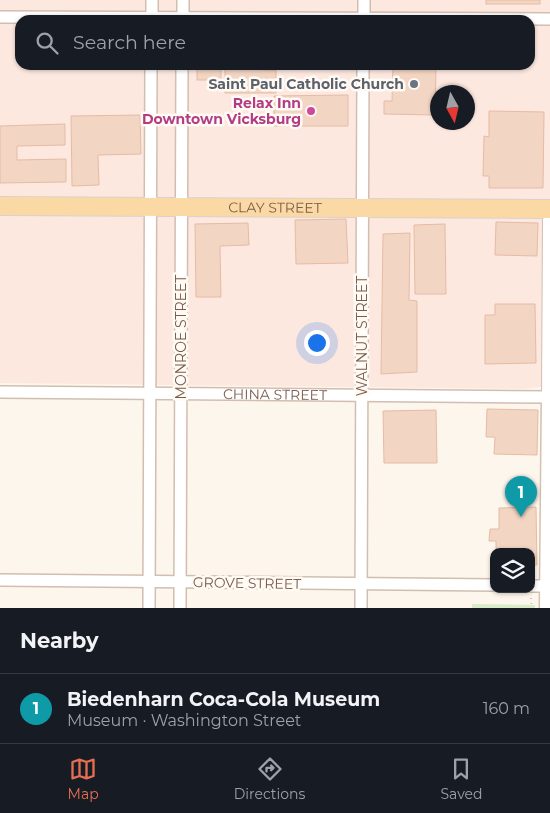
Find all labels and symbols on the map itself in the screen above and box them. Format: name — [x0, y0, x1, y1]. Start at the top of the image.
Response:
place label: Saint Paul Catholic Church — [208, 75, 404, 93]
marker: Saint Paul Catholic Church — [408, 78, 420, 90]
north arrow — [430, 85, 475, 130]
place label: Relax Inn Downtown Vicksburg — [142, 94, 301, 128]
marker: Relax Inn Downtown Vicksburg — [305, 105, 317, 117]
street label: CLAY STREET — [228, 198, 322, 217]
street label: MONROE STREET — [172, 275, 190, 399]
street label: WALNUT STREET — [353, 276, 371, 396]
your location — [304, 330, 330, 356]
street label: CHINA STREET — [223, 385, 327, 404]
pin: 1 — [505, 476, 537, 517]
street label: GROVE STREET — [193, 573, 301, 593]

